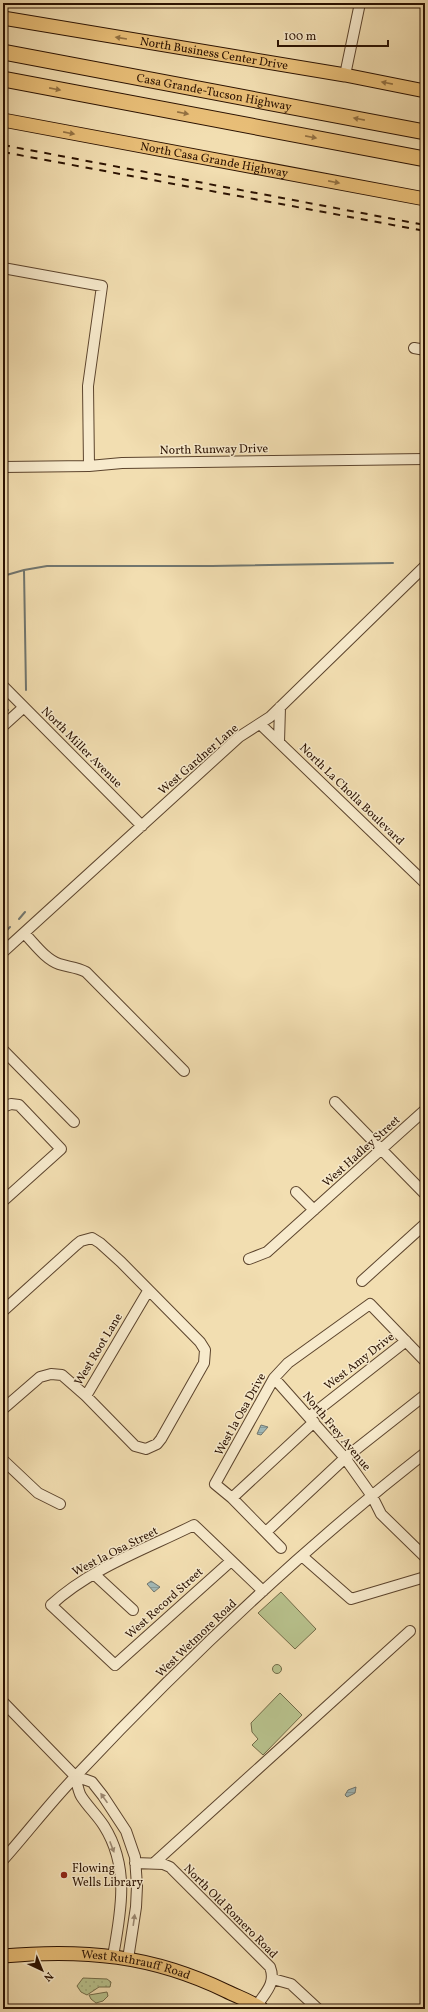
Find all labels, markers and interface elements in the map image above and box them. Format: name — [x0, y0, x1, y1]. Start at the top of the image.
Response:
scale bar — [278, 22, 388, 48]
text: 100 m — [284, 29, 317, 45]
one-way arrow — [114, 34, 127, 40]
street label: North Business Center Drive — [139, 34, 290, 74]
street label: Casa Grande-Tucson Highway — [135, 70, 293, 116]
one-way arrow — [381, 80, 393, 86]
one-way arrow — [49, 86, 61, 92]
one-way arrow — [177, 110, 189, 116]
one-way arrow — [353, 116, 365, 122]
one-way arrow — [63, 130, 75, 136]
one-way arrow — [304, 135, 317, 141]
street label: North Casa Grande Highway — [139, 139, 290, 182]
one-way arrow — [328, 179, 340, 185]
street label: North Runway Drive — [160, 441, 269, 459]
street label: North Miller Avenue — [37, 704, 125, 792]
street label: West Gardner Lane — [155, 720, 242, 799]
street label: North La Cholla Boulevard — [295, 740, 407, 849]
street label: West Hadley Street — [319, 1113, 404, 1191]
street label: West Root Lane — [71, 1310, 127, 1389]
street label: West Amy Drive — [321, 1329, 398, 1394]
street label: West la Osa Drive — [212, 1370, 270, 1459]
street label: North Frey Avenue — [298, 1389, 374, 1475]
street label: West la Osa Street — [70, 1523, 161, 1580]
street label: West Record Street — [122, 1564, 207, 1643]
street label: West Wetmore Road — [153, 1596, 241, 1681]
one-way arrow — [100, 1793, 108, 1803]
one-way arrow — [110, 1841, 116, 1853]
place label: Flowing Wells Library — [72, 1861, 143, 1891]
street label: North Old Romero Road — [180, 1861, 281, 1962]
marker: Flowing Wells Library — [59, 1870, 69, 1880]
one-way arrow — [131, 1914, 137, 1926]
street label: West Ruthrauff Road — [81, 1947, 193, 1984]
north arrow — [22, 1950, 62, 1990]
text: N — [40, 1968, 56, 1984]

